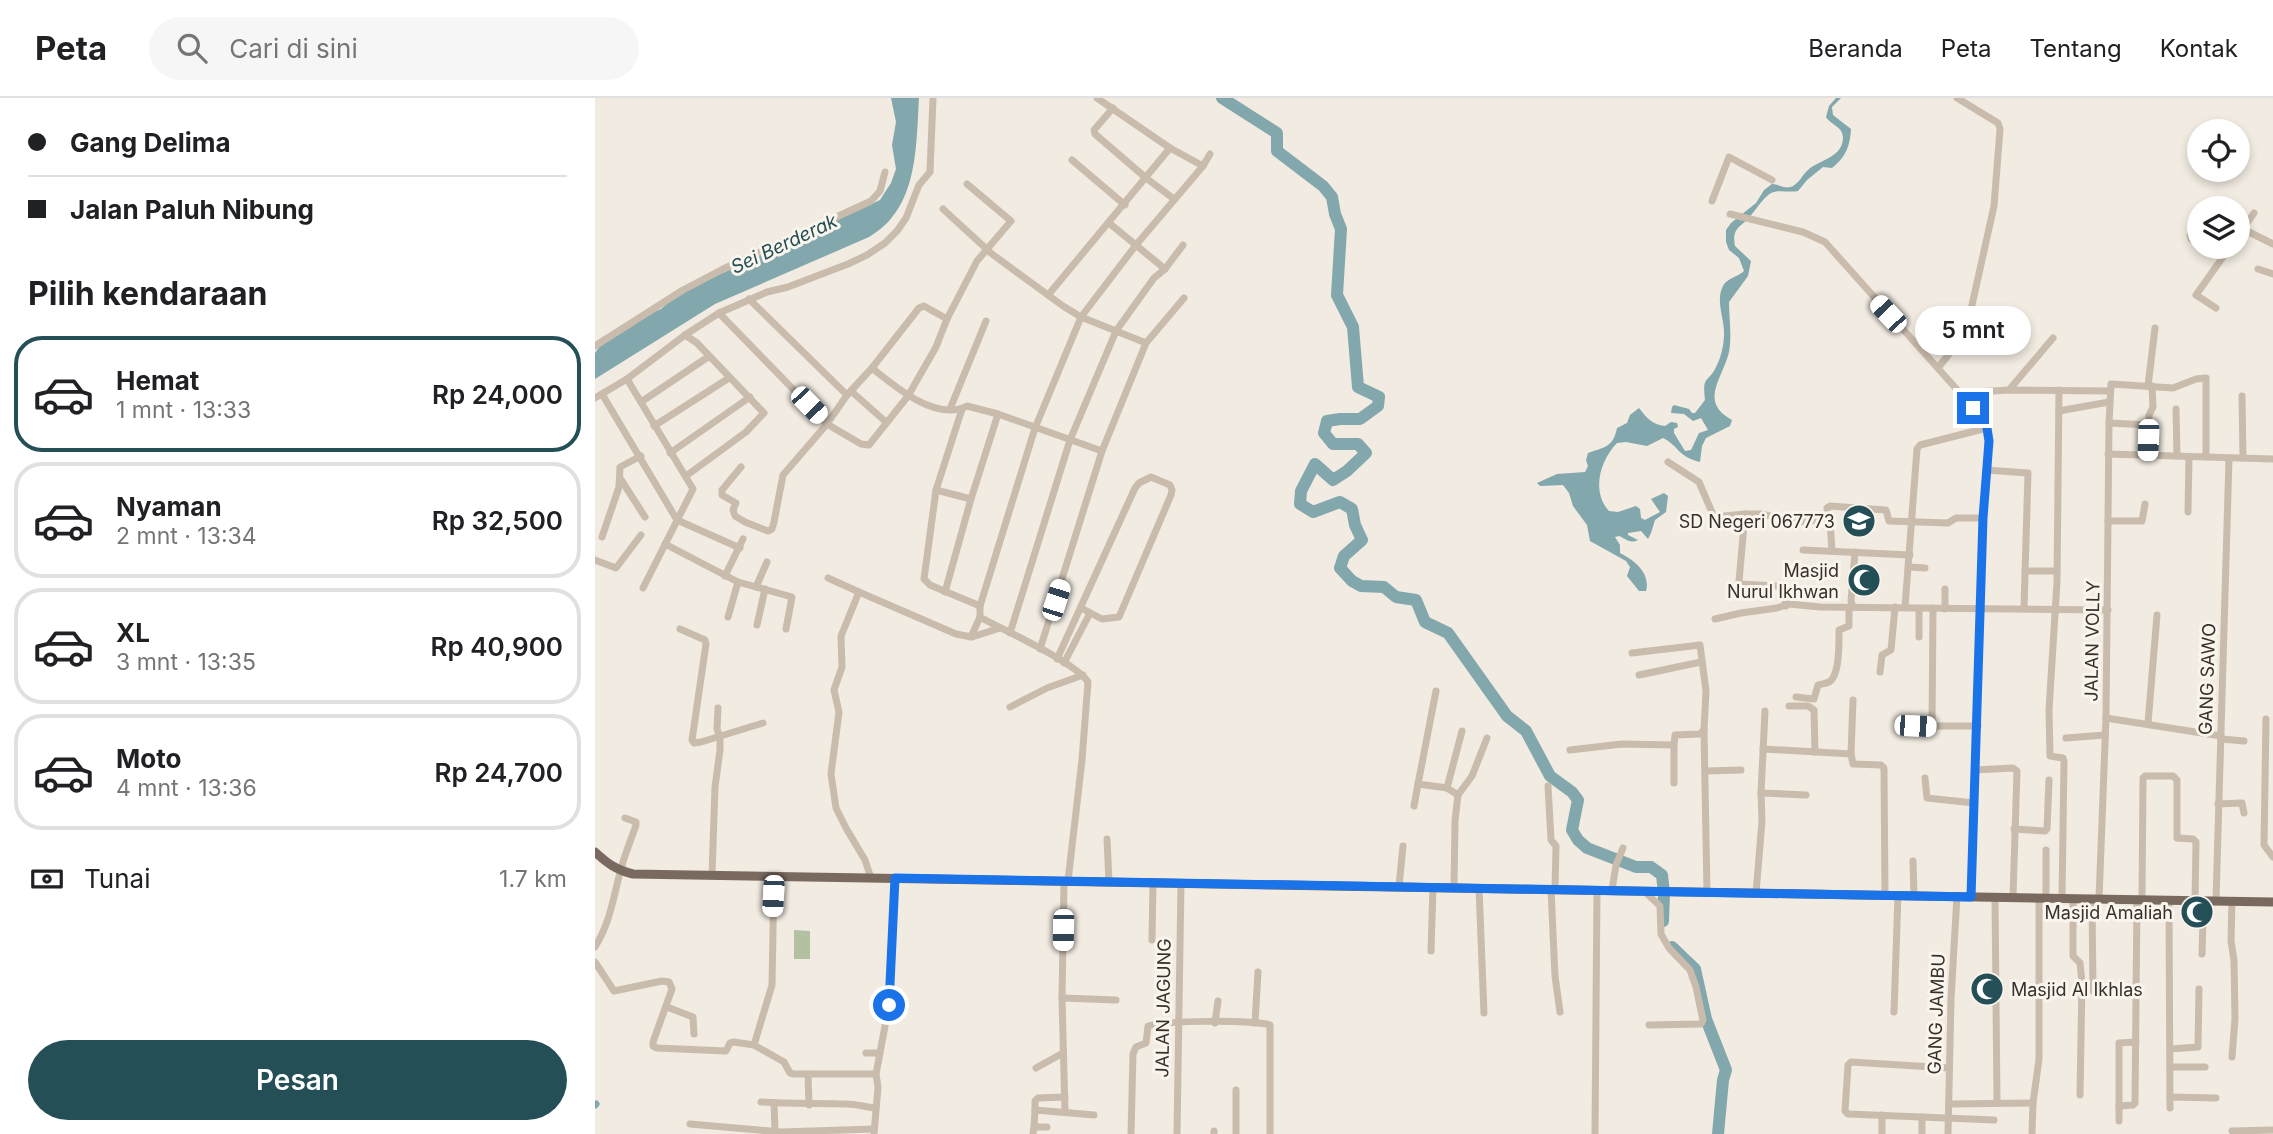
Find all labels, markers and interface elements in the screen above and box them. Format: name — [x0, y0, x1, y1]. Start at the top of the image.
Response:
search box — [149, 17, 639, 80]
text: Peta — [35, 28, 107, 68]
icon: search — [173, 29, 211, 67]
text: Cari di sini — [229, 33, 358, 64]
text: Beranda — [1808, 34, 1903, 63]
text: Peta — [1941, 34, 1991, 63]
text: Tentang — [2029, 34, 2122, 63]
text: Kontak — [2160, 34, 2238, 63]
map controls — [2187, 119, 2250, 259]
button: locate — [2187, 119, 2250, 182]
text: Gang Delima — [70, 127, 231, 158]
text: Jalan Paluh Nibung — [70, 194, 314, 225]
button: layers — [2187, 196, 2250, 259]
water label: Sei Berderak — [727, 209, 841, 279]
text: Pilih kendaraan — [28, 274, 268, 313]
car — [1866, 291, 1911, 337]
callout: 5 mnt — [1915, 306, 2031, 356]
text: 5 mnt — [1941, 316, 2005, 344]
icon: car — [32, 363, 95, 426]
text: Hemat — [116, 365, 199, 396]
text: Rp 24,000 — [432, 379, 563, 410]
car — [787, 383, 832, 427]
route end — [1957, 392, 1989, 424]
text: 1 mnt · 13:33 — [116, 396, 251, 424]
car — [2137, 419, 2160, 461]
icon: car — [32, 489, 95, 552]
text: Nyaman — [116, 491, 222, 522]
school or university icon: SD Negeri 067773 — [1840, 502, 1878, 540]
text: Rp 32,500 — [432, 505, 563, 536]
place label: SD Negeri 067773 — [1679, 511, 1835, 532]
text: 2 mnt · 13:34 — [116, 522, 257, 550]
place label: Masjid Nurul Ikhwan — [1727, 560, 1839, 602]
mosque icon: Masjid Nurul Ikhwan — [1845, 561, 1883, 599]
car — [1040, 577, 1073, 623]
street label: JALAN VOLLY — [2080, 580, 2104, 702]
icon: car — [32, 615, 95, 678]
text: XL — [116, 617, 150, 648]
street label: GANG SAWO — [2195, 623, 2219, 735]
text: Rp 40,900 — [431, 631, 563, 662]
text: 3 mnt · 13:35 — [116, 648, 256, 676]
car — [1894, 715, 1937, 737]
icon: car — [32, 741, 95, 804]
text: Moto — [116, 743, 181, 774]
text: Rp 24,700 — [434, 757, 563, 788]
text: 4 mnt · 13:36 — [116, 774, 257, 802]
icon: cash — [28, 860, 66, 898]
text: Tunai — [84, 863, 151, 894]
text: 1.7 km — [499, 865, 567, 893]
car — [762, 874, 785, 918]
mosque icon: Masjid Amaliah — [2178, 893, 2216, 931]
place label: Masjid Amaliah — [2045, 902, 2173, 923]
car — [1053, 909, 1074, 951]
street label: JALAN JAGUNG — [1151, 938, 1175, 1078]
street label: GANG JAMBU — [1923, 953, 1949, 1075]
mosque icon: Masjid Al Ikhlas — [1968, 970, 2006, 1008]
place label: Masjid Al Ikhlas — [2011, 979, 2143, 1000]
route start — [873, 989, 905, 1021]
button: Pesan — [28, 1040, 567, 1120]

